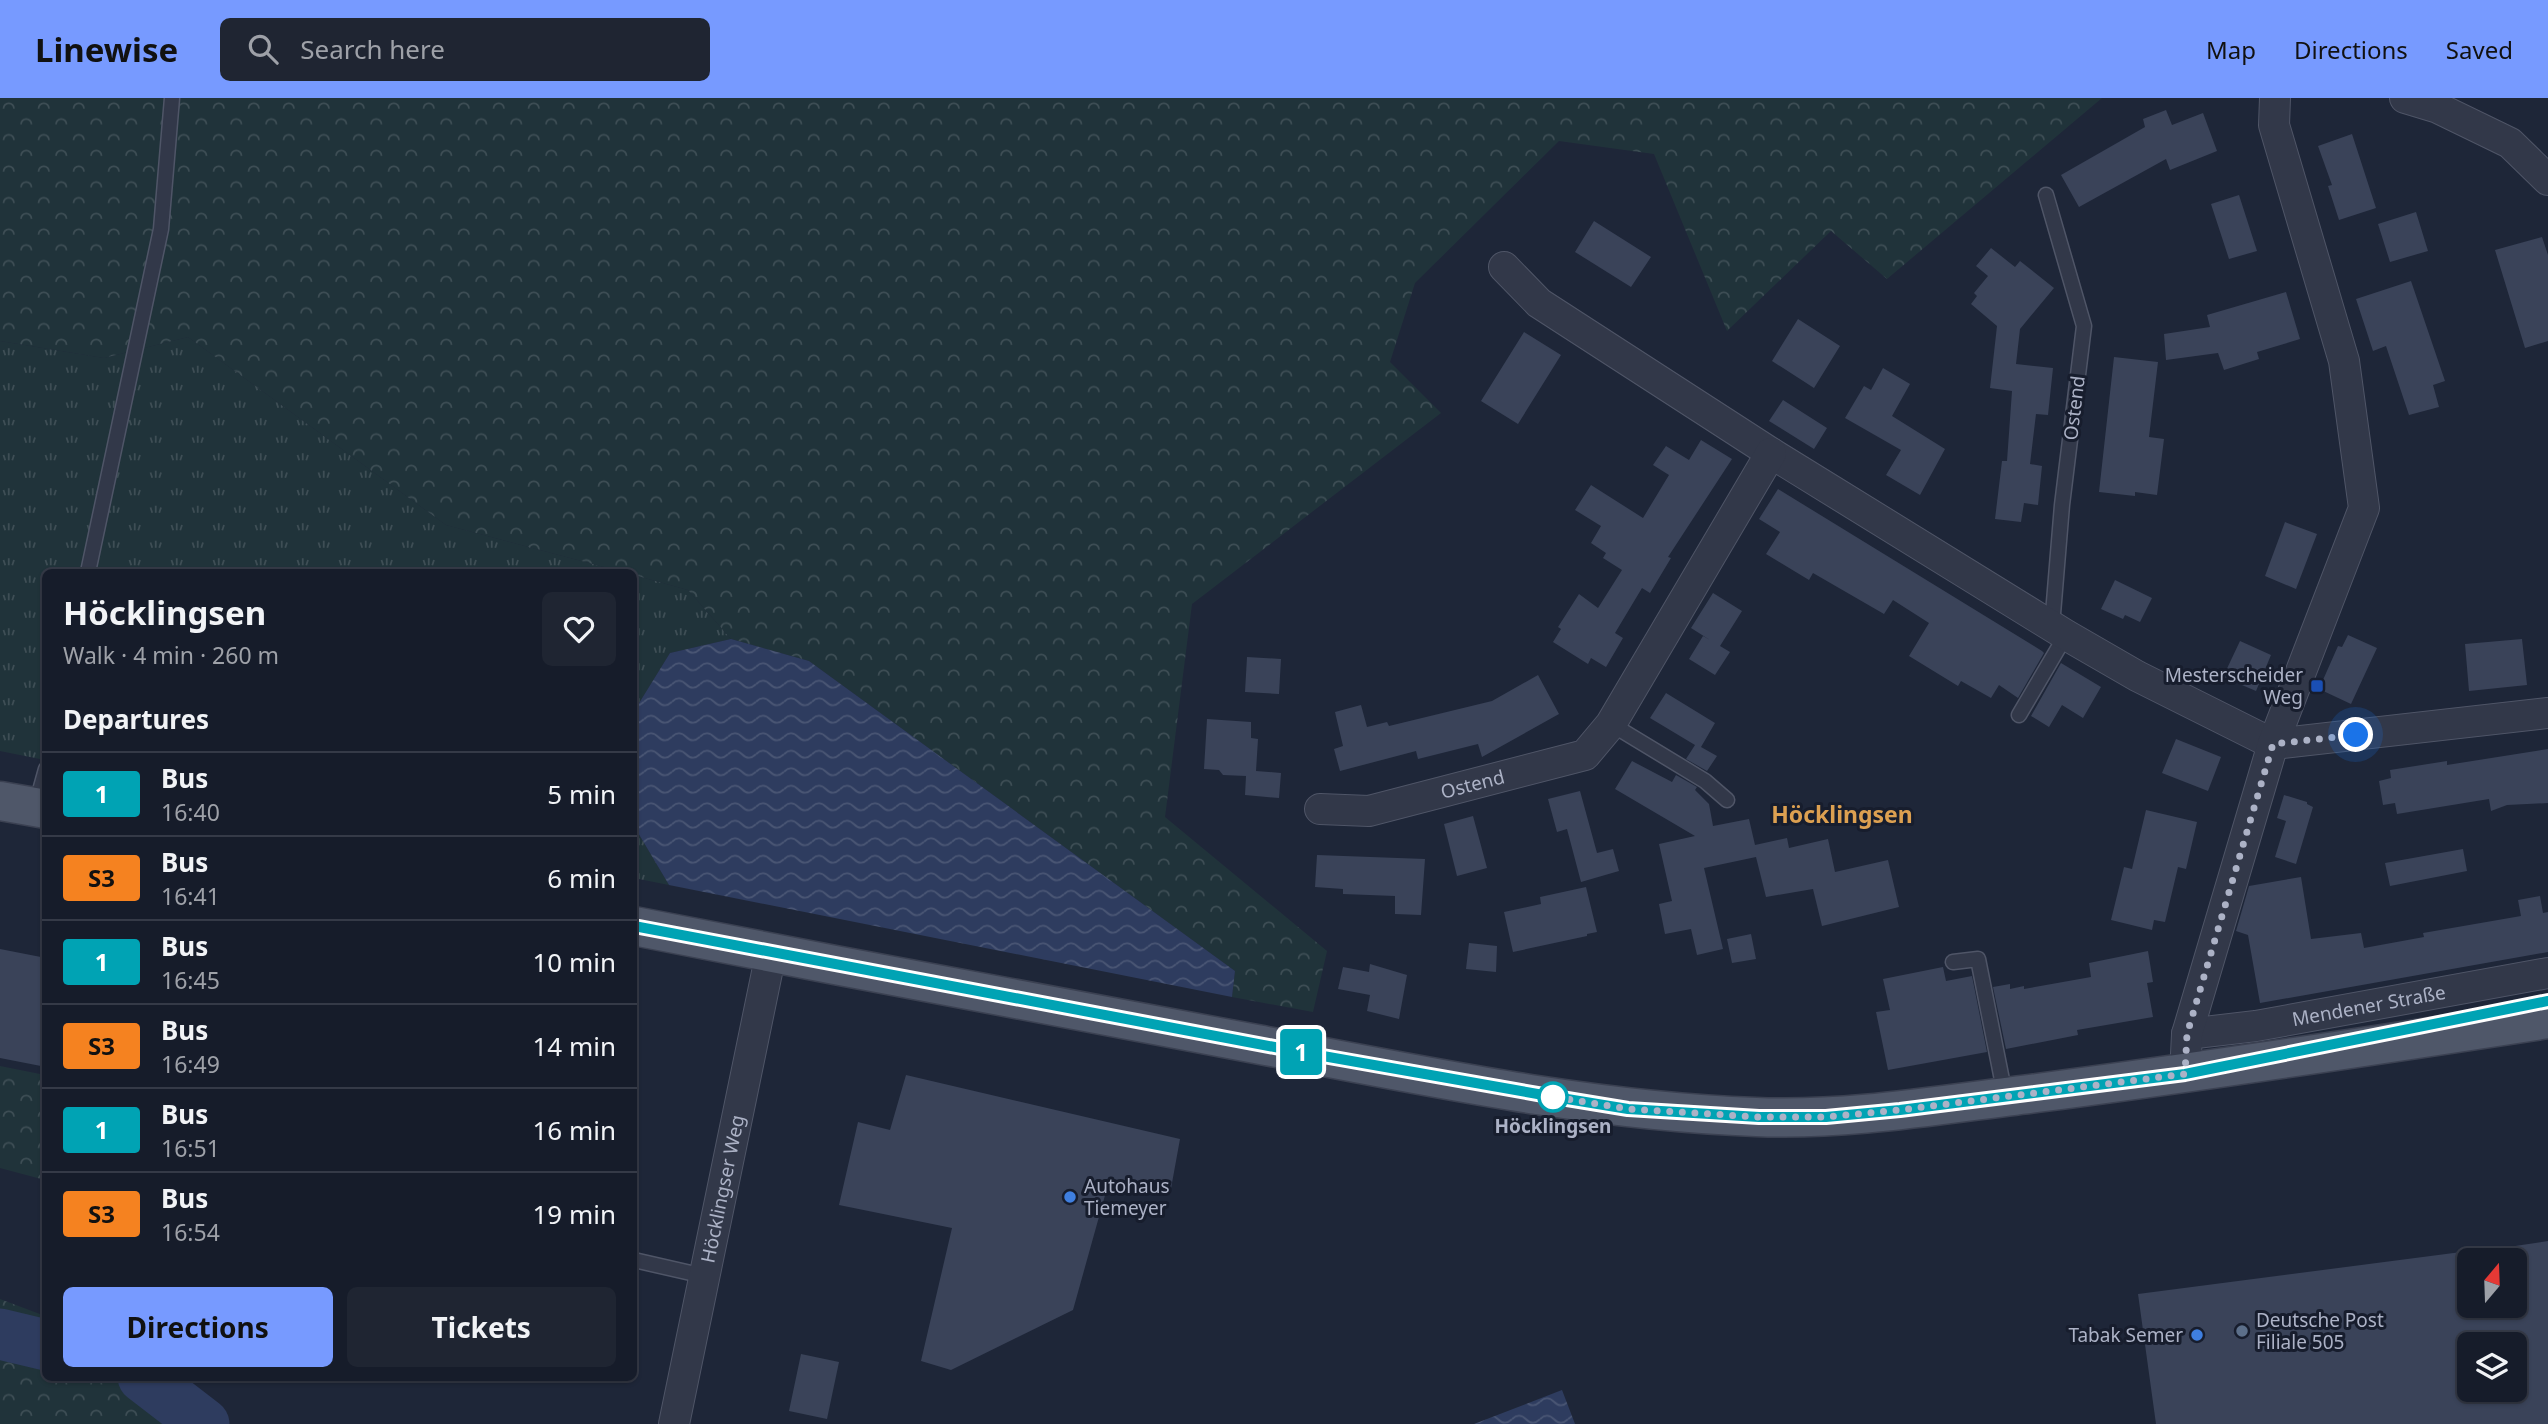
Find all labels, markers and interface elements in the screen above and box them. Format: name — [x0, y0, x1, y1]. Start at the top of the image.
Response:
search box — [220, 18, 710, 81]
text: Linewise — [35, 27, 178, 72]
icon: search — [244, 30, 282, 68]
text: Search here — [300, 31, 445, 67]
text: Map — [2206, 33, 2256, 66]
text: Directions — [2294, 33, 2408, 66]
text: Saved — [2446, 33, 2513, 66]
street label: Ostend — [2057, 374, 2091, 442]
text: Höcklingsen — [63, 590, 266, 635]
button: heart — [542, 592, 616, 666]
text: Walk · 4 min · 260 m — [63, 639, 279, 671]
place label: Mesterscheider Weg — [2165, 662, 2303, 710]
marker: Mesterscheider Weg — [2309, 678, 2325, 694]
text: Departures — [63, 701, 209, 737]
your location — [2338, 717, 2373, 752]
text: Bus — [161, 760, 208, 796]
street label: Ostend — [1438, 763, 1507, 805]
text: 5 min — [547, 776, 616, 812]
text: 1 — [95, 777, 108, 810]
text: 16:40 — [161, 796, 220, 828]
district label: Höcklingsen — [1771, 798, 1913, 830]
text: Bus — [161, 844, 208, 880]
text: 6 min — [547, 860, 616, 896]
text: S3 — [88, 861, 115, 894]
text: 16:41 — [161, 880, 220, 912]
text: Bus — [161, 928, 208, 964]
text: 10 min — [532, 944, 616, 980]
text: 1 — [95, 945, 108, 978]
text: 16:45 — [161, 964, 220, 996]
street label: Mendener Straße — [2290, 979, 2448, 1032]
text: Bus — [161, 1012, 208, 1048]
text: 14 min — [532, 1028, 616, 1064]
text: S3 — [88, 1029, 115, 1062]
line badge: 1 — [1278, 1029, 1324, 1075]
text: 1 — [1294, 1035, 1308, 1068]
text: 16:49 — [161, 1048, 220, 1080]
marker: Höcklingsen — [1538, 1082, 1568, 1112]
text: Bus — [161, 1096, 208, 1132]
text: 16 min — [532, 1112, 616, 1148]
text: 1 — [95, 1113, 108, 1146]
street label: Höcklingser Weg — [695, 1113, 750, 1265]
place label: Höcklingsen — [1495, 1113, 1611, 1139]
text: 16:51 — [161, 1132, 220, 1164]
place label: Autohaus Tiemeyer — [1084, 1173, 1169, 1221]
text: Bus — [161, 1180, 208, 1216]
marker: Autohaus Tiemeyer — [1062, 1189, 1078, 1205]
text: 19 min — [532, 1196, 616, 1232]
text: S3 — [88, 1197, 115, 1230]
text: 16:54 — [161, 1216, 220, 1248]
north arrow — [2457, 1248, 2527, 1318]
map controls — [2457, 1248, 2527, 1402]
button: Directions — [63, 1287, 333, 1367]
button: Tickets — [347, 1287, 616, 1367]
place label: Deutsche Post Filiale 505 — [2256, 1307, 2384, 1355]
place label: Tabak Semer — [2068, 1322, 2183, 1348]
marker: Deutsche Post Filiale 505 — [2234, 1323, 2250, 1339]
marker: Tabak Semer — [2189, 1327, 2205, 1343]
button: layers — [2457, 1332, 2527, 1402]

